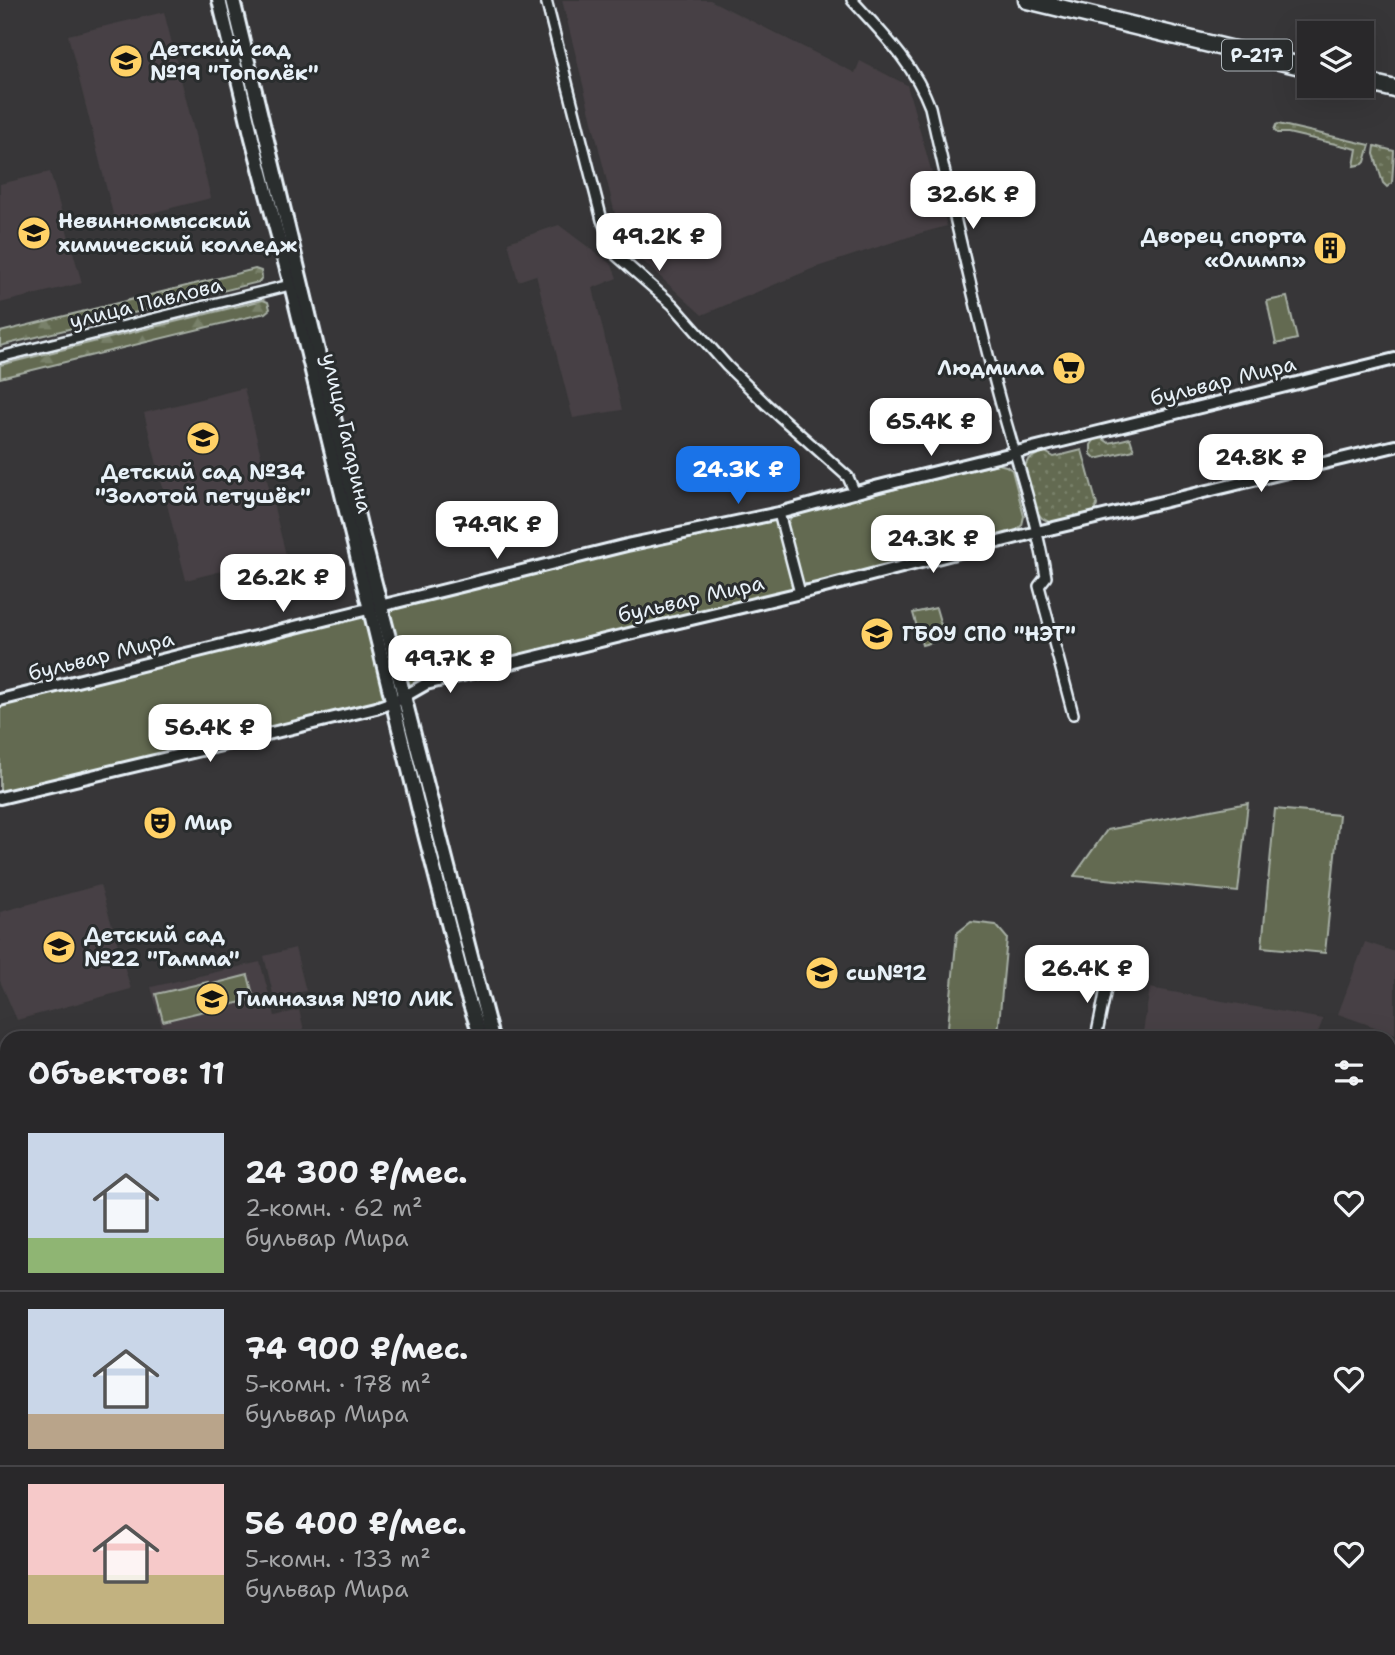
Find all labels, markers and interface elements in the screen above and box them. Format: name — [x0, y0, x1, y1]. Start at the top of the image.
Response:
map controls — [1297, 21, 1374, 98]
button: layers — [1297, 21, 1374, 98]
place label: Детский сад №19 "Тополёк" — [150, 35, 319, 87]
road number: Р-217 — [1222, 40, 1292, 70]
school or university icon: Детский сад №19 "Тополёк" — [107, 42, 145, 80]
pin: 32.6K ₽ — [908, 172, 1038, 231]
text: 32.6K ₽ — [926, 179, 1020, 209]
place label: Невинномысский химический колледж — [58, 207, 298, 259]
school or university icon: Невинномысский химический колледж — [15, 214, 53, 252]
pin: 49.2K ₽ — [594, 214, 724, 273]
text: 49.2K ₽ — [612, 221, 706, 251]
place label: Дворец спорта «Олимп» — [1141, 222, 1307, 274]
building icon: Дворец спорта «Олимп» — [1311, 229, 1349, 267]
street label: улица Павлова — [67, 270, 225, 336]
supermarket icon: Людмила — [1050, 349, 1088, 387]
street label: бульвар Мира — [1147, 349, 1299, 413]
street label: улица Гагарина — [315, 350, 379, 516]
place label: Людмила — [937, 354, 1045, 382]
pin: 65.4K ₽ — [866, 398, 996, 458]
text: 65.4K ₽ — [886, 406, 976, 436]
school or university icon: Детский сад №34 "Золотой петушёк" — [184, 419, 222, 457]
pin: 24.8K ₽ — [1196, 434, 1326, 494]
text: 24.8K ₽ — [1215, 442, 1307, 472]
pin: 24.3K ₽ — [673, 447, 803, 506]
text: 24.3K ₽ — [692, 454, 784, 484]
place label: Детский сад №34 "Золотой петушёк" — [95, 458, 311, 510]
pin: 74.9K ₽ — [432, 502, 562, 561]
text: 74.9K ₽ — [452, 509, 542, 539]
pin: 24.3K ₽ — [868, 516, 998, 575]
text: 24.3K ₽ — [887, 523, 979, 553]
pin: 26.2K ₽ — [218, 554, 348, 614]
text: 26.2K ₽ — [236, 562, 330, 592]
street label: бульвар Мира — [615, 569, 767, 629]
school or university icon: ГБОУ СПО "НЭТ" — [858, 615, 896, 653]
place label: ГБОУ СПО "НЭТ" — [902, 620, 1076, 648]
street label: бульвар Мира — [25, 624, 177, 688]
pin: 49.7K ₽ — [385, 636, 515, 695]
text: 49.7K ₽ — [404, 643, 496, 673]
pin: 56.4K ₽ — [145, 704, 275, 764]
text: 56.4K ₽ — [165, 712, 255, 742]
theatre icon: Мир — [141, 804, 179, 842]
place label: Мир — [184, 809, 232, 837]
place label: Детский сад №22 "Гамма" — [84, 921, 240, 973]
school or university icon: Детский сад №22 "Гамма" — [40, 928, 78, 966]
pin: 26.4K ₽ — [1022, 946, 1152, 1005]
text: 26.4K ₽ — [1041, 953, 1133, 983]
school or university icon: сш№12 — [803, 954, 841, 992]
place label: сш№12 — [846, 959, 927, 987]
school or university icon: Гимназия №10 ЛИК — [193, 980, 231, 1018]
place label: Гимназия №10 ЛИК — [236, 985, 454, 1013]
text: Объектов: 11 — [28, 1053, 225, 1094]
icon: filters — [1330, 1054, 1368, 1092]
text: 24 300 ₽/мес. — [245, 1152, 468, 1193]
icon: home — [84, 1161, 168, 1245]
icon: heart — [1330, 1184, 1368, 1222]
text: 2-комн. · 62 m² — [245, 1193, 423, 1223]
text: бульвар Мира — [245, 1223, 408, 1253]
text: 74 900 ₽/мес. — [245, 1328, 468, 1369]
icon: home — [84, 1337, 168, 1421]
icon: heart — [1330, 1360, 1368, 1398]
text: 5-комн. · 178 m² — [245, 1369, 431, 1399]
text: бульвар Мира — [245, 1399, 408, 1429]
text: 56 400 ₽/мес. — [245, 1503, 467, 1544]
icon: home — [84, 1512, 168, 1596]
icon: heart — [1330, 1535, 1368, 1573]
text: 5-комн. · 133 m² — [245, 1544, 431, 1574]
text: бульвар Мира — [245, 1574, 408, 1604]

